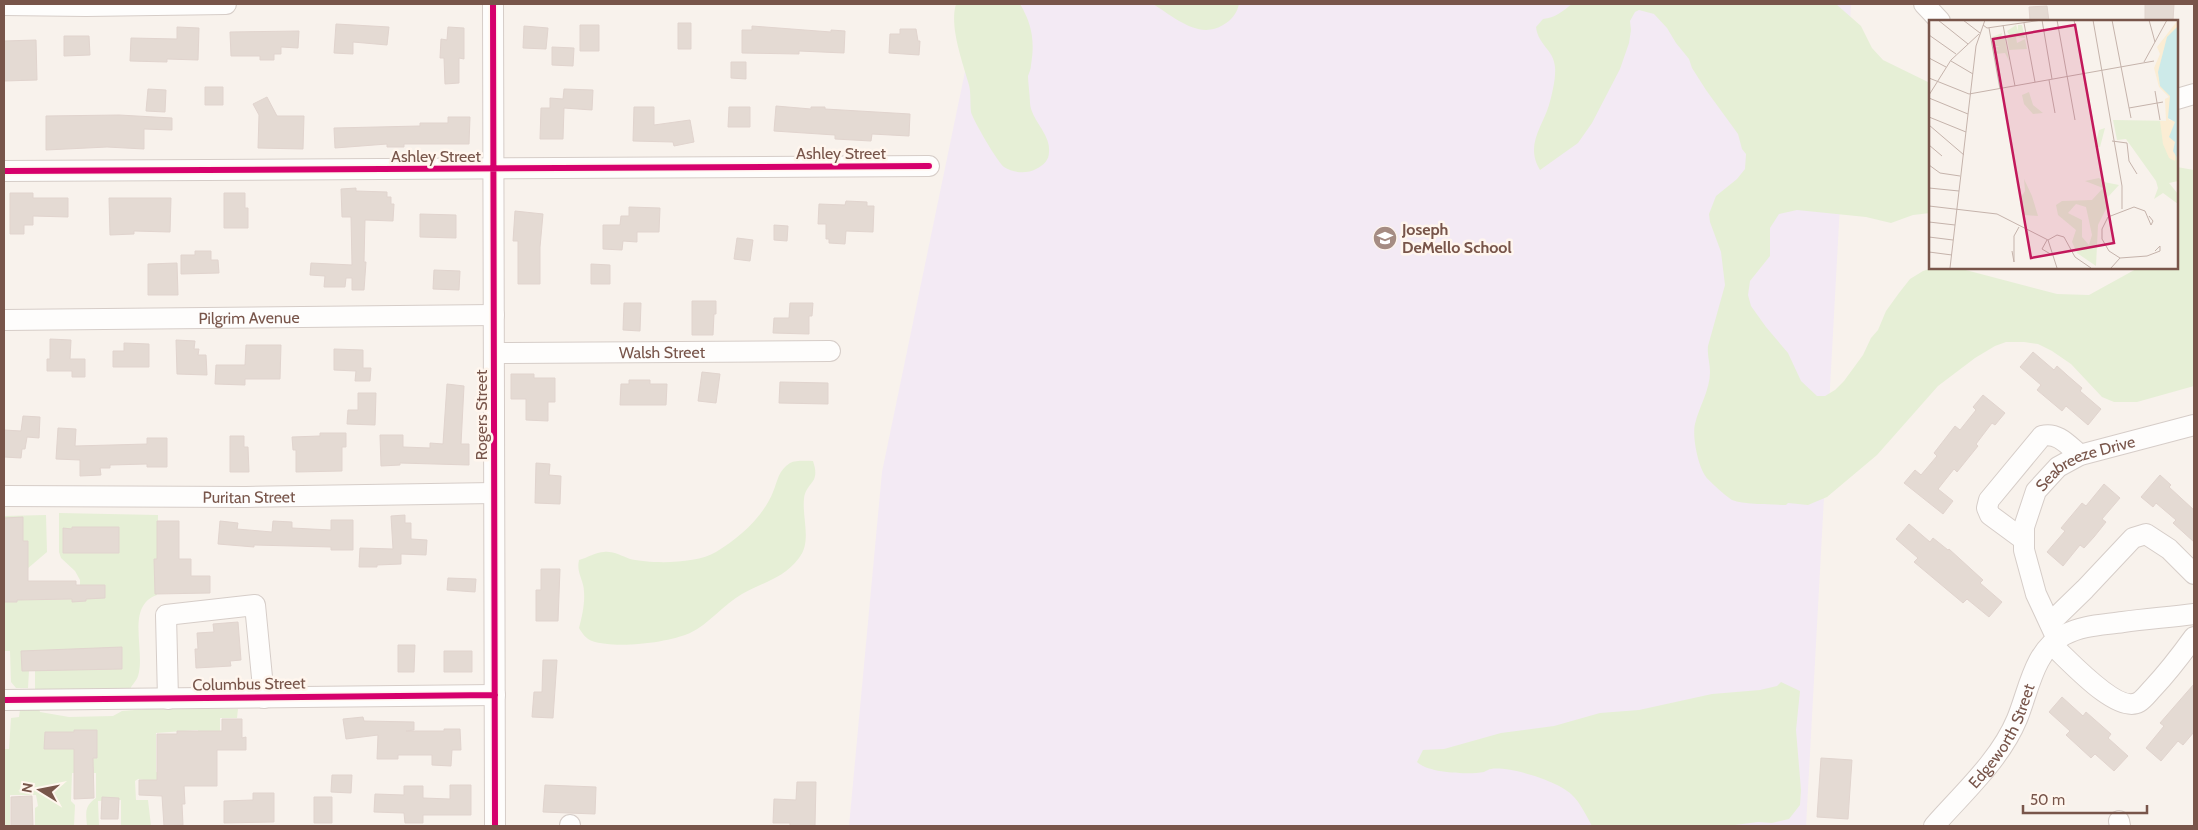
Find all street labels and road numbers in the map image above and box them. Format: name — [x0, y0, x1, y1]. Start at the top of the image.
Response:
street label: Ashley Street — [796, 144, 886, 163]
street label: Ashley Street — [391, 147, 481, 166]
street label: Pilgrim Avenue — [198, 307, 300, 328]
street label: Walsh Street — [619, 342, 706, 362]
street label: Rogers Street — [472, 369, 491, 460]
street label: Seabreeze Drive — [2031, 431, 2137, 495]
street label: Puritan Street — [203, 487, 296, 507]
street label: Columbus Street — [192, 674, 306, 694]
street label: Edgeworth Street — [1964, 681, 2038, 792]

